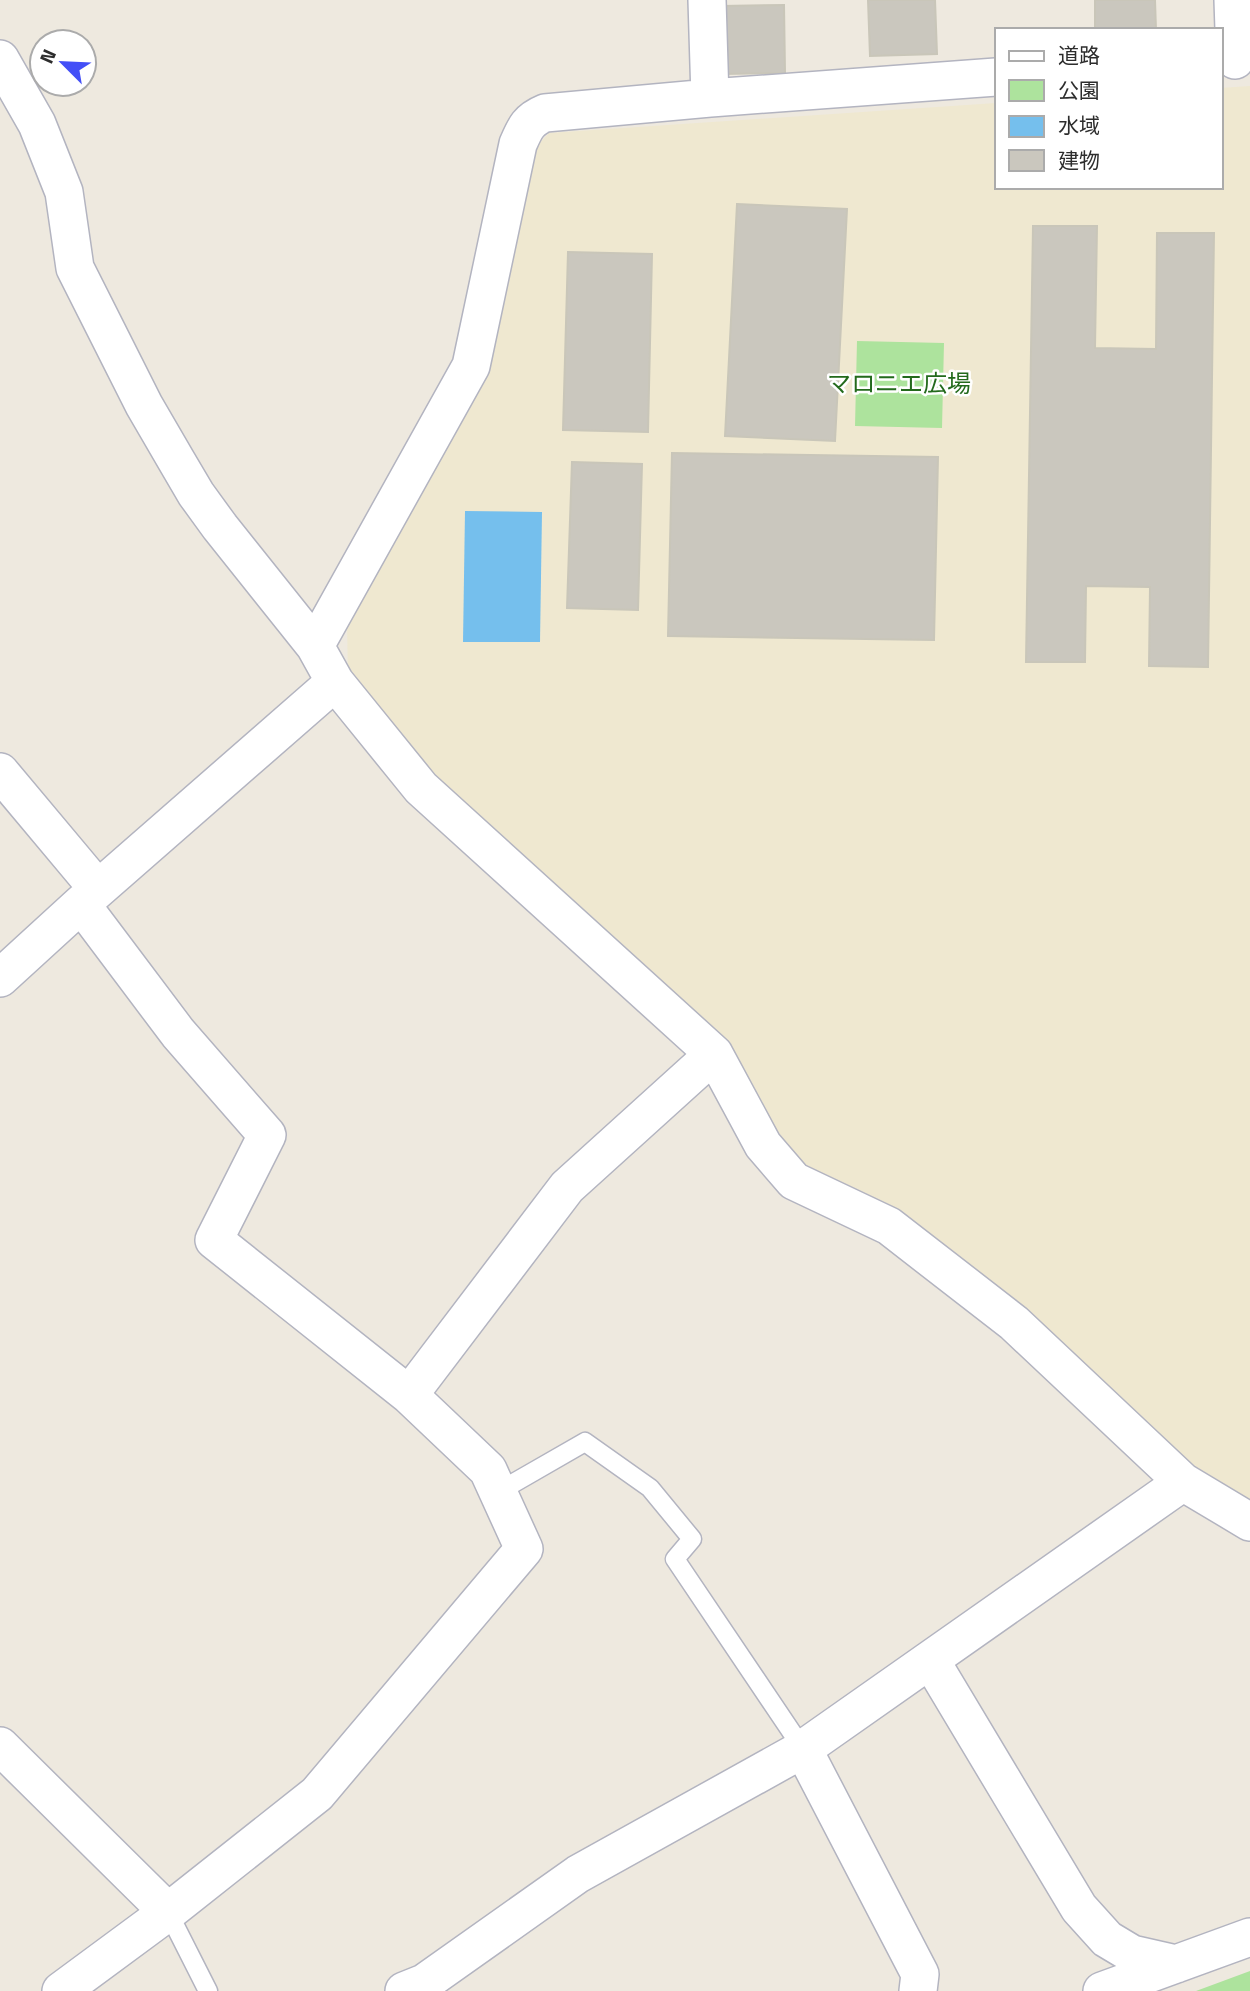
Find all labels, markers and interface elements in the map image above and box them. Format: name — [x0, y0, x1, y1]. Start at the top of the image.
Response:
north arrow — [28, 28, 98, 98]
legend — [995, 28, 1222, 189]
text: 道路 — [1058, 39, 1100, 71]
text: N — [31, 44, 63, 68]
text: 公園 — [1058, 74, 1100, 106]
text: 水域 — [1058, 109, 1100, 141]
text: 建物 — [1058, 144, 1100, 176]
park label: マロニエ広場 — [827, 365, 971, 401]

